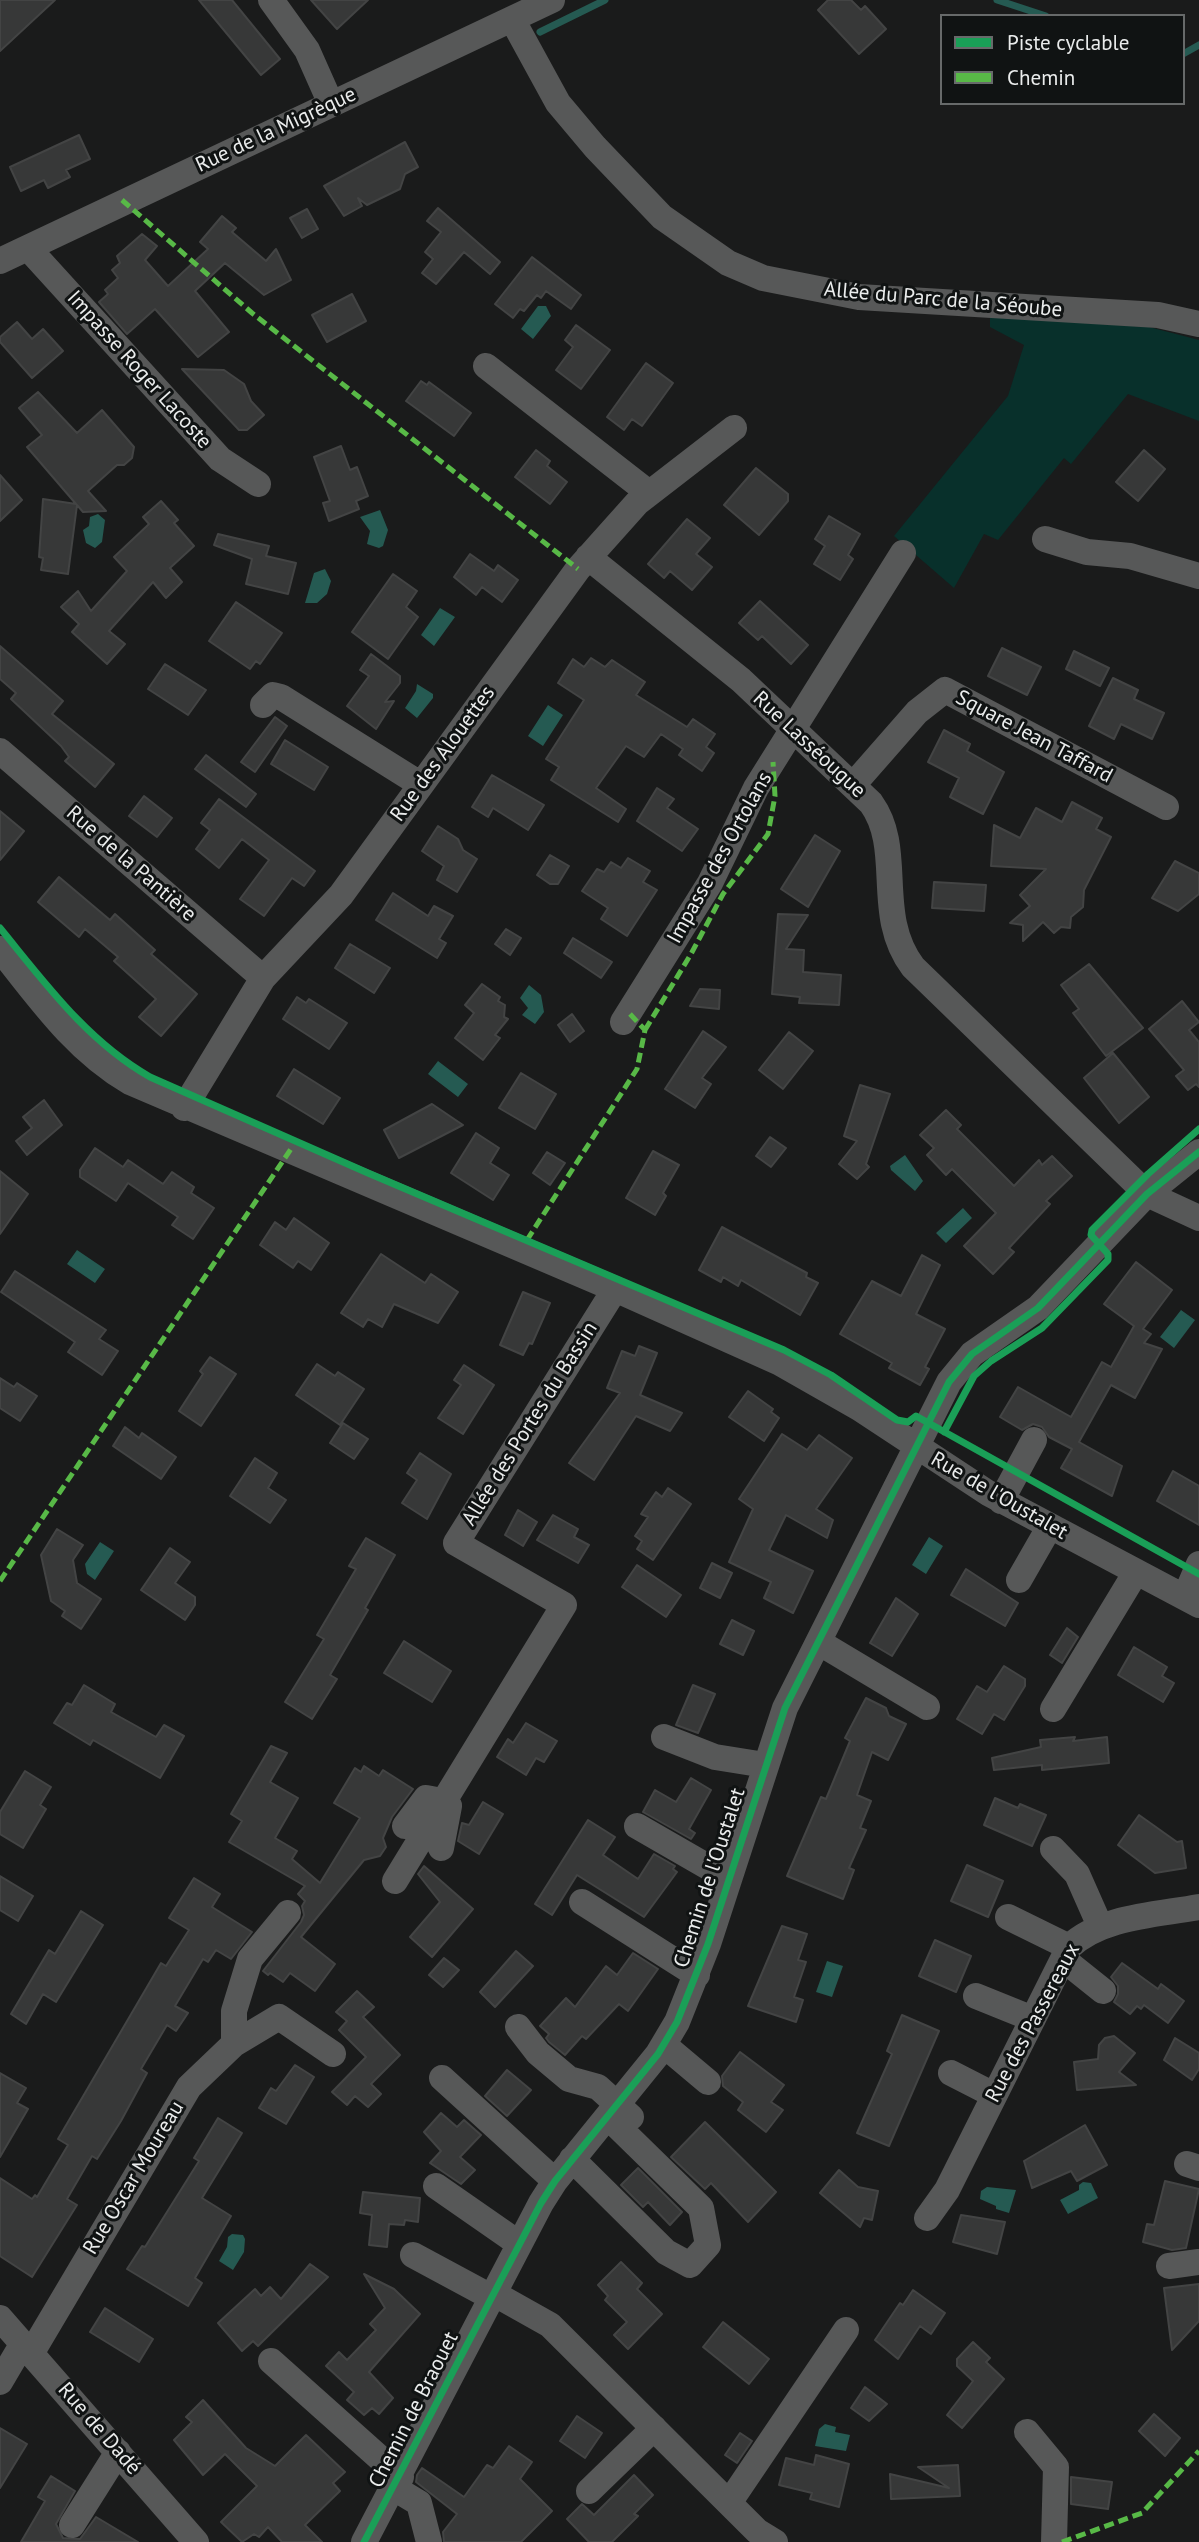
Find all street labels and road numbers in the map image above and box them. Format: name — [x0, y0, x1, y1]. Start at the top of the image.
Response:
street label: Rue de la Migrèque — [192, 82, 360, 178]
street label: Allée du Parc de la Séoube — [823, 277, 1063, 323]
street label: Impasse Roger Lacoste — [61, 286, 217, 454]
street label: Rue des Alouettes — [385, 681, 501, 827]
street label: Square Jean Taffard — [951, 685, 1117, 789]
street label: Rue Lasséougue — [747, 686, 871, 804]
street label: Impasse des Ortolans — [662, 768, 778, 948]
street label: Rue de la Pantière — [61, 801, 201, 927]
street label: Allée des Portes du Bassin — [457, 1318, 603, 1530]
street label: Rue de l'Oustalet — [926, 1447, 1072, 1545]
street label: Chemin de l'Oustalet — [669, 1785, 751, 1971]
street label: Rue des Passereaux — [980, 1939, 1086, 2107]
street label: Rue Oscar Moureau — [78, 2097, 190, 2259]
street label: Chemin de Braouet — [364, 2328, 464, 2492]
street label: Rue de Dadé — [52, 2378, 146, 2480]

